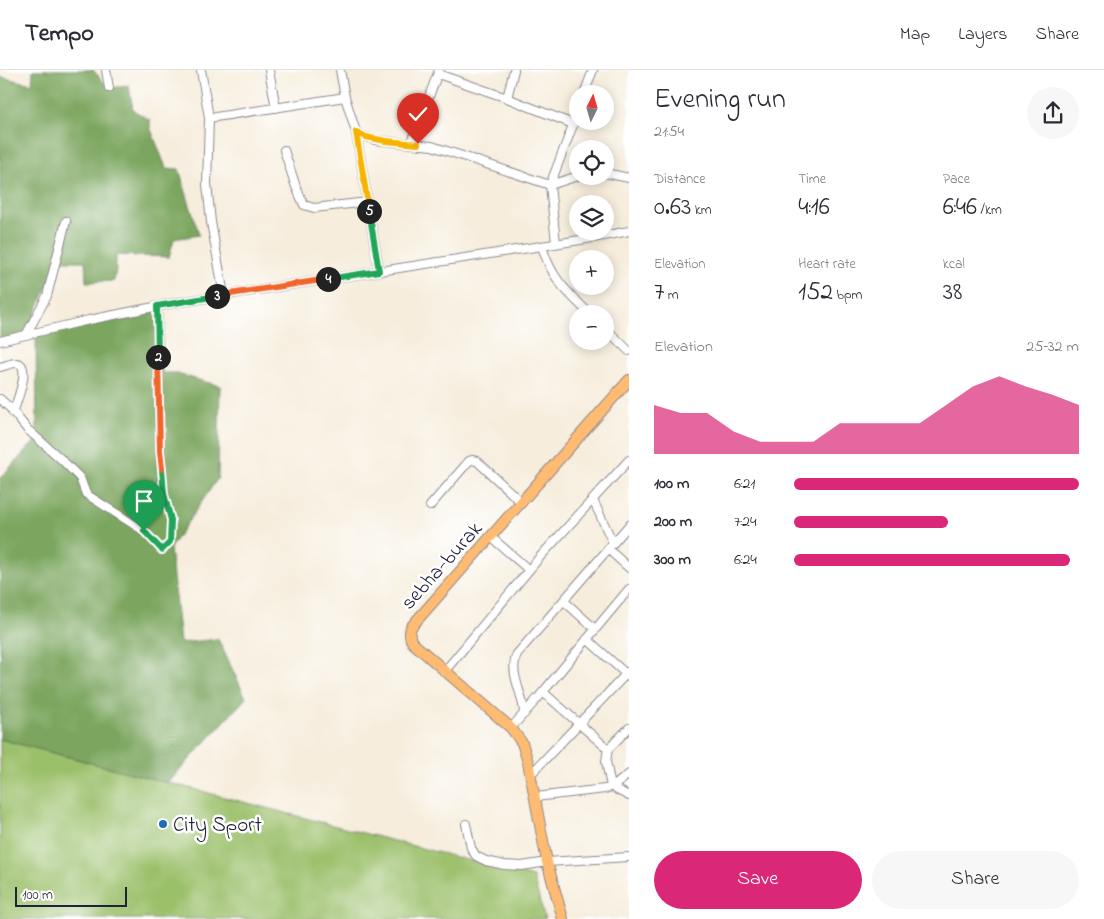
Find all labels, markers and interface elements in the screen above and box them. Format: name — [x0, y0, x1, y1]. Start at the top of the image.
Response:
text: Tempo — [25, 17, 94, 52]
text: Map — [900, 22, 930, 48]
text: Layers — [958, 22, 1008, 48]
text: Share — [1036, 22, 1079, 48]
text: Evening run — [654, 80, 786, 121]
north arrow — [569, 85, 614, 130]
map controls — [569, 85, 614, 350]
button: share — [1027, 87, 1079, 139]
pin — [397, 93, 439, 144]
icon: check — [404, 100, 432, 128]
text: 21:54 — [654, 120, 684, 144]
button: locate — [569, 140, 614, 185]
text: Distance — [654, 169, 706, 190]
text: Time — [798, 169, 826, 190]
text: Pace — [943, 169, 970, 190]
text: 0.63 — [654, 190, 691, 226]
text: 4:16 — [798, 190, 830, 226]
text: 6:46 — [943, 190, 977, 226]
button: layers — [569, 195, 614, 240]
pin: 5 — [356, 198, 382, 224]
text: km — [691, 200, 712, 221]
text: /km — [977, 200, 1002, 221]
text: 5 — [365, 201, 374, 222]
button: + — [569, 250, 614, 295]
text: Elevation — [654, 254, 705, 275]
text: Heart rate — [798, 254, 856, 275]
text: kcal — [943, 254, 965, 275]
pin: 4 — [316, 266, 340, 292]
text: 4 — [326, 269, 331, 290]
text: 7 — [654, 275, 664, 311]
text: 152 — [798, 275, 833, 311]
text: 38 — [943, 275, 962, 311]
pin: 3 — [204, 284, 230, 308]
text: m — [664, 285, 679, 306]
text: bpm — [833, 285, 862, 306]
text: 3 — [215, 286, 220, 307]
button: − — [569, 305, 614, 350]
text: Elevation — [654, 335, 713, 359]
text: 25–32 m — [1026, 335, 1079, 359]
pin: 2 — [146, 344, 170, 370]
text: 2 — [155, 347, 162, 368]
text: 100 m — [654, 472, 689, 496]
text: 6:21 — [734, 472, 755, 496]
pin — [123, 480, 165, 531]
icon: arrive — [130, 487, 158, 515]
text: 200 m — [654, 510, 692, 534]
text: 7:24 — [734, 510, 757, 534]
street label: sebha-burak — [395, 515, 491, 617]
text: 300 m — [654, 548, 691, 572]
text: 6:24 — [734, 548, 757, 572]
place label: City Sport — [173, 811, 262, 843]
marker: City Sport — [157, 818, 169, 830]
button: Save — [654, 851, 862, 909]
button: Share — [872, 851, 1079, 909]
scale bar — [15, 884, 128, 907]
text: 100 m — [22, 885, 53, 906]

